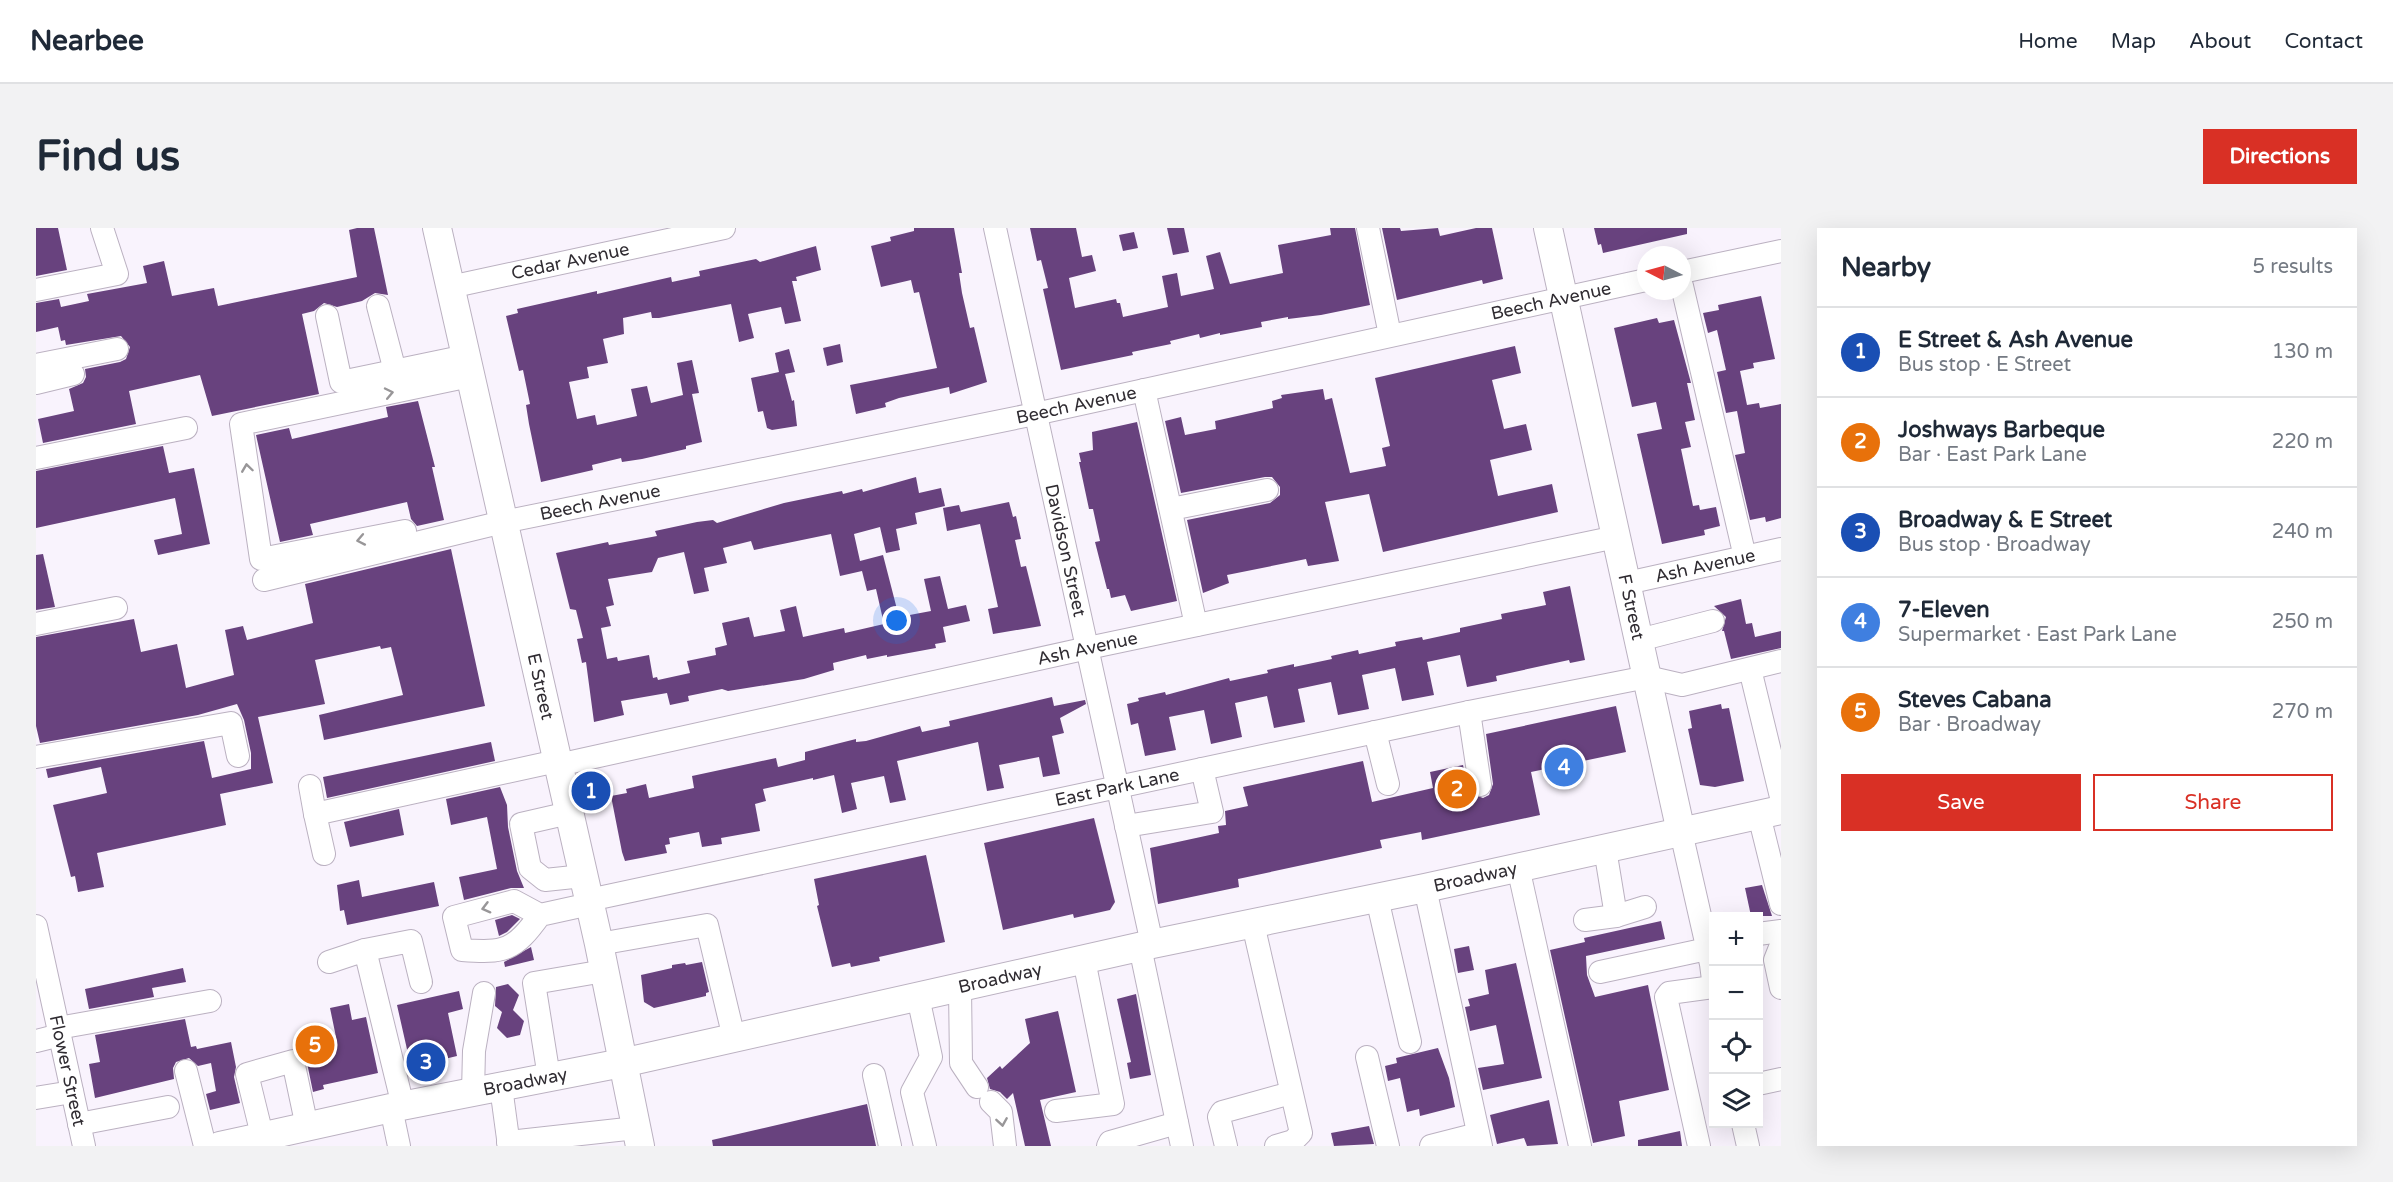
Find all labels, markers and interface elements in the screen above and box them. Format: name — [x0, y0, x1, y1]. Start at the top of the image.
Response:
text: Nearbee — [30, 24, 144, 58]
text: Home — [2018, 29, 2078, 54]
text: Map — [2111, 29, 2156, 54]
text: About — [2189, 29, 2251, 54]
text: Contact — [2284, 29, 2363, 54]
button: Directions — [2203, 129, 2357, 184]
text: Find us — [36, 131, 180, 182]
street label: Cedar Avenue — [509, 238, 631, 284]
north arrow — [1637, 246, 1691, 300]
text: Nearby — [1841, 252, 1931, 283]
text: 5 results — [2253, 255, 2333, 279]
street label: Beech Avenue — [1489, 277, 1613, 325]
text: E Street & Ash Avenue — [1898, 327, 2133, 353]
text: 1 — [1854, 340, 1867, 364]
text: 130 m — [2272, 340, 2333, 364]
text: Bus stop · E Street — [1898, 353, 2071, 377]
street label: Beech Avenue — [1014, 381, 1138, 429]
one-way arrow — [383, 387, 393, 400]
text: Joshways Barbeque — [1898, 417, 2105, 443]
text: 2 — [1854, 430, 1867, 454]
text: 220 m — [2272, 430, 2333, 454]
text: Bar · East Park Lane — [1898, 443, 2087, 467]
one-way arrow — [242, 463, 254, 472]
street label: Beech Avenue — [538, 479, 662, 525]
street label: Davidson Street — [1040, 482, 1091, 619]
text: Broadway & E Street — [1898, 507, 2112, 533]
text: 3 — [1854, 520, 1867, 544]
text: 240 m — [2272, 520, 2333, 544]
one-way arrow — [356, 533, 366, 546]
text: Bus stop · Broadway — [1898, 533, 2091, 557]
street label: Ash Avenue — [1653, 544, 1757, 588]
street label: F Street — [1613, 572, 1649, 642]
text: 7-Eleven — [1898, 597, 1990, 623]
your location — [882, 606, 911, 635]
text: 4 — [1854, 610, 1867, 634]
text: 250 m — [2272, 610, 2333, 634]
text: Supermarket · East Park Lane — [1898, 623, 2177, 647]
street label: Ash Avenue — [1035, 627, 1140, 670]
street label: E Street — [523, 651, 559, 722]
text: Steves Cabana — [1898, 687, 2052, 713]
text: 5 — [1854, 700, 1867, 724]
text: 270 m — [2272, 700, 2333, 724]
text: Bar · Broadway — [1898, 713, 2041, 737]
pin: 4 — [1544, 744, 1583, 790]
street label: East Park Lane — [1053, 763, 1181, 811]
pin: 2 — [1438, 766, 1476, 812]
pin: 1 — [572, 768, 610, 814]
button: Save — [1841, 774, 2081, 831]
button: Share — [2093, 774, 2333, 831]
street label: Broadway — [1431, 857, 1520, 897]
one-way arrow — [481, 901, 492, 913]
map controls — [1709, 912, 1763, 1128]
button: + — [1709, 912, 1763, 966]
street label: Broadway — [956, 958, 1044, 998]
button: − — [1709, 966, 1763, 1020]
street label: Flower Street — [45, 1013, 90, 1129]
button: locate — [1709, 1020, 1763, 1074]
pin: 5 — [296, 1022, 334, 1068]
pin: 3 — [406, 1040, 446, 1084]
street label: Broadway — [481, 1063, 570, 1101]
button: layers — [1709, 1074, 1763, 1128]
one-way arrow — [995, 1117, 1008, 1127]

